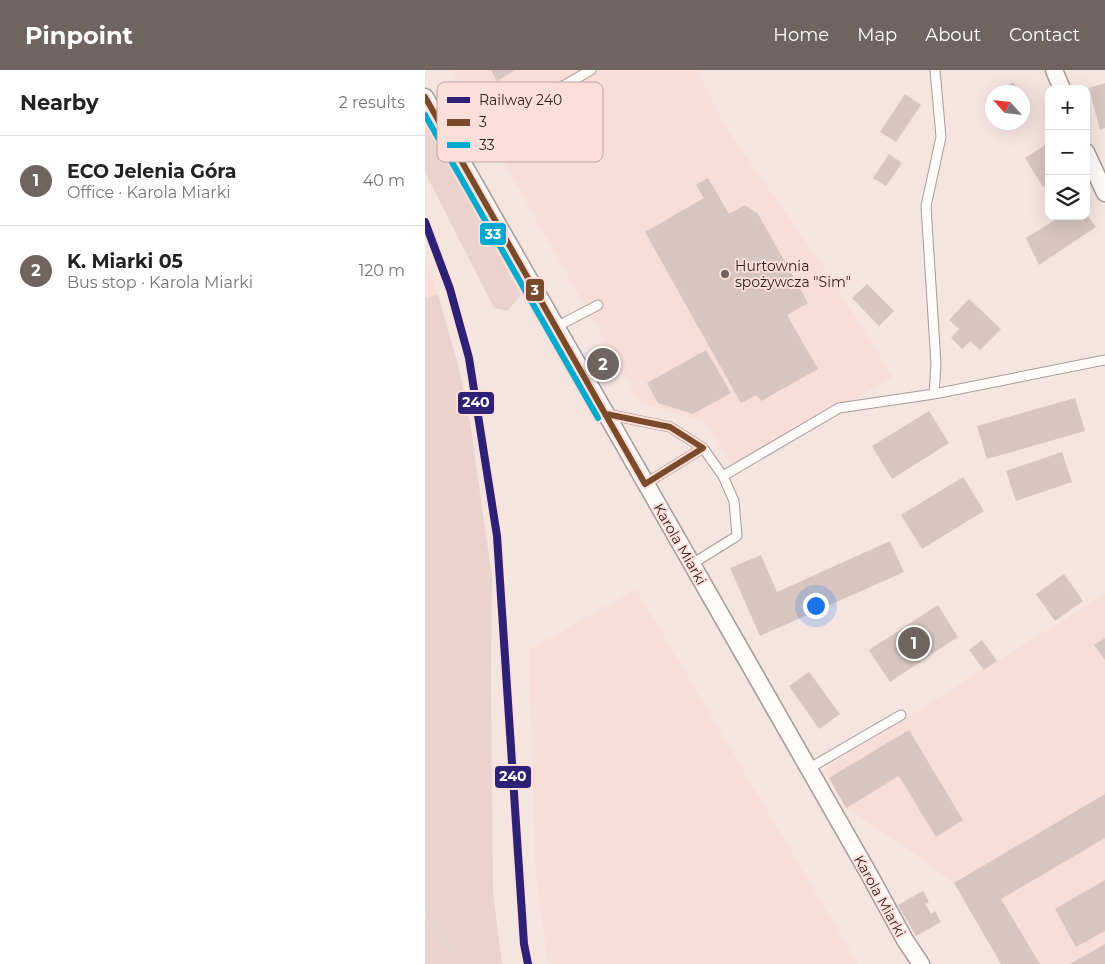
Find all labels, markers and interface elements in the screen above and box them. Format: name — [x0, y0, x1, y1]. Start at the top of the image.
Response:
text: Pinpoint — [25, 21, 133, 50]
text: Home — [773, 24, 829, 46]
text: Map — [857, 24, 897, 46]
text: About — [925, 24, 981, 46]
text: Contact — [1009, 24, 1080, 46]
legend — [437, 82, 603, 162]
north arrow — [985, 85, 1030, 130]
map controls — [1045, 85, 1090, 220]
button: + — [1045, 85, 1090, 130]
text: Nearby — [20, 90, 99, 115]
text: Railway 240 — [479, 91, 562, 109]
text: 2 results — [339, 93, 405, 112]
text: 3 — [479, 113, 487, 131]
button: − — [1045, 130, 1090, 175]
text: 33 — [479, 136, 495, 154]
text: ECO Jelenia Góra — [67, 160, 237, 183]
text: 1 — [33, 171, 39, 190]
text: 40 m — [363, 171, 405, 190]
button: layers — [1045, 175, 1090, 220]
text: Office · Karola Miarki — [67, 183, 231, 202]
line badge: 33 — [479, 222, 507, 246]
text: 33 — [484, 225, 501, 243]
text: K. Miarki 05 — [67, 250, 183, 273]
place label: Hurtownia spożywcza "Sim" — [735, 257, 851, 291]
text: 2 — [31, 261, 41, 280]
text: 120 m — [358, 261, 405, 280]
marker: Hurtownia spożywcza "Sim" — [719, 268, 731, 280]
text: Bus stop · Karola Miarki — [67, 273, 253, 292]
line badge: 3 — [525, 278, 545, 302]
text: 3 — [530, 281, 539, 299]
pin: 2 — [587, 345, 619, 383]
line badge: 240 — [457, 391, 495, 415]
text: 240 — [462, 393, 490, 411]
street label: Karola Miarki — [649, 500, 711, 588]
your location — [803, 593, 829, 619]
pin: 1 — [898, 624, 930, 662]
line badge: 240 — [494, 765, 532, 789]
text: 240 — [499, 767, 527, 785]
street label: Karola Miarki — [850, 852, 910, 940]

